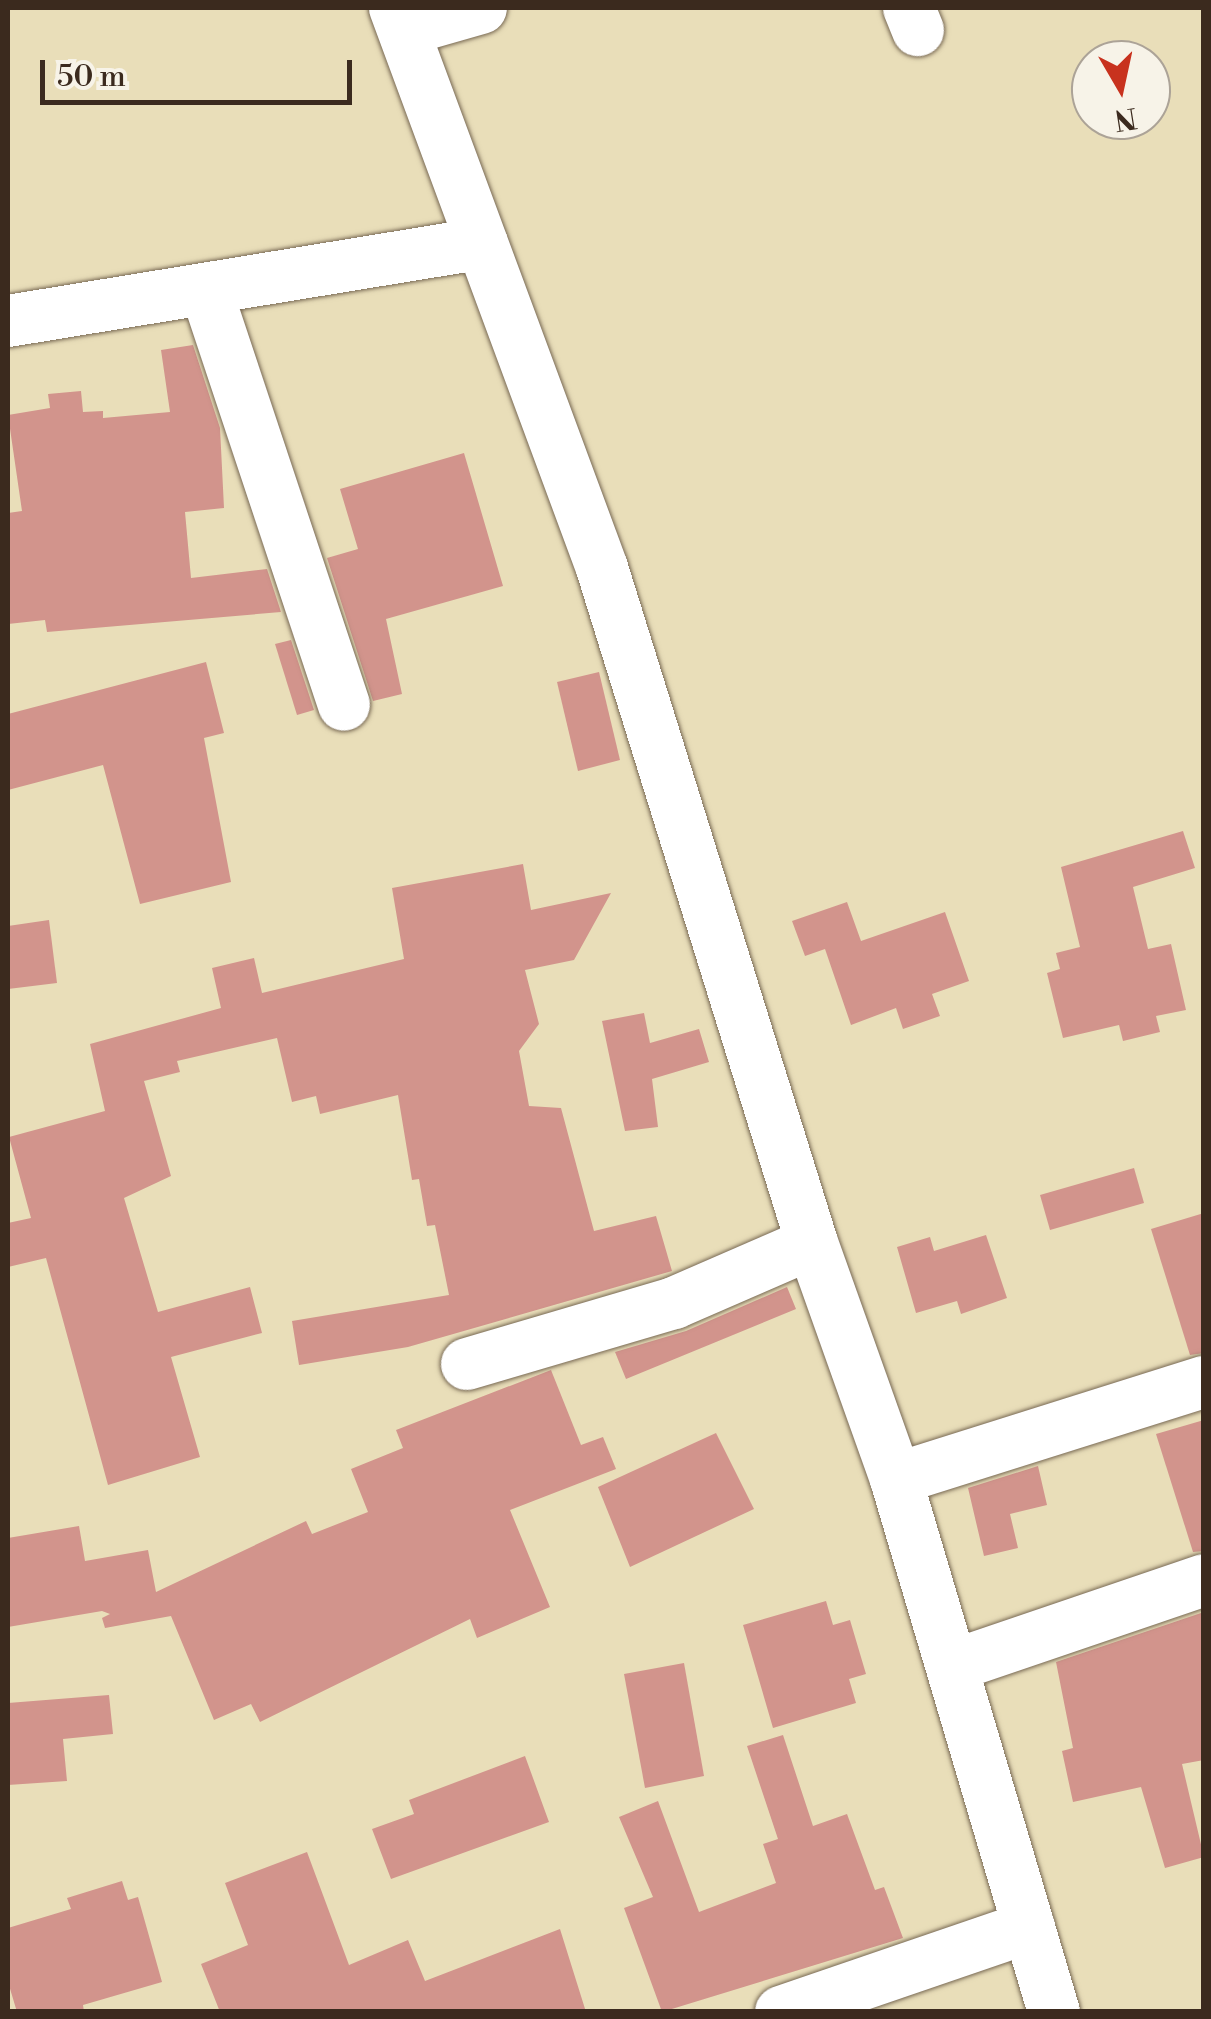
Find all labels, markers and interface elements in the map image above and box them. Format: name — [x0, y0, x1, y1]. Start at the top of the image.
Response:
scale bar — [45, 40, 358, 102]
north arrow — [1071, 40, 1171, 140]
text: 50 m — [57, 58, 126, 96]
text: N — [1112, 99, 1139, 137]

